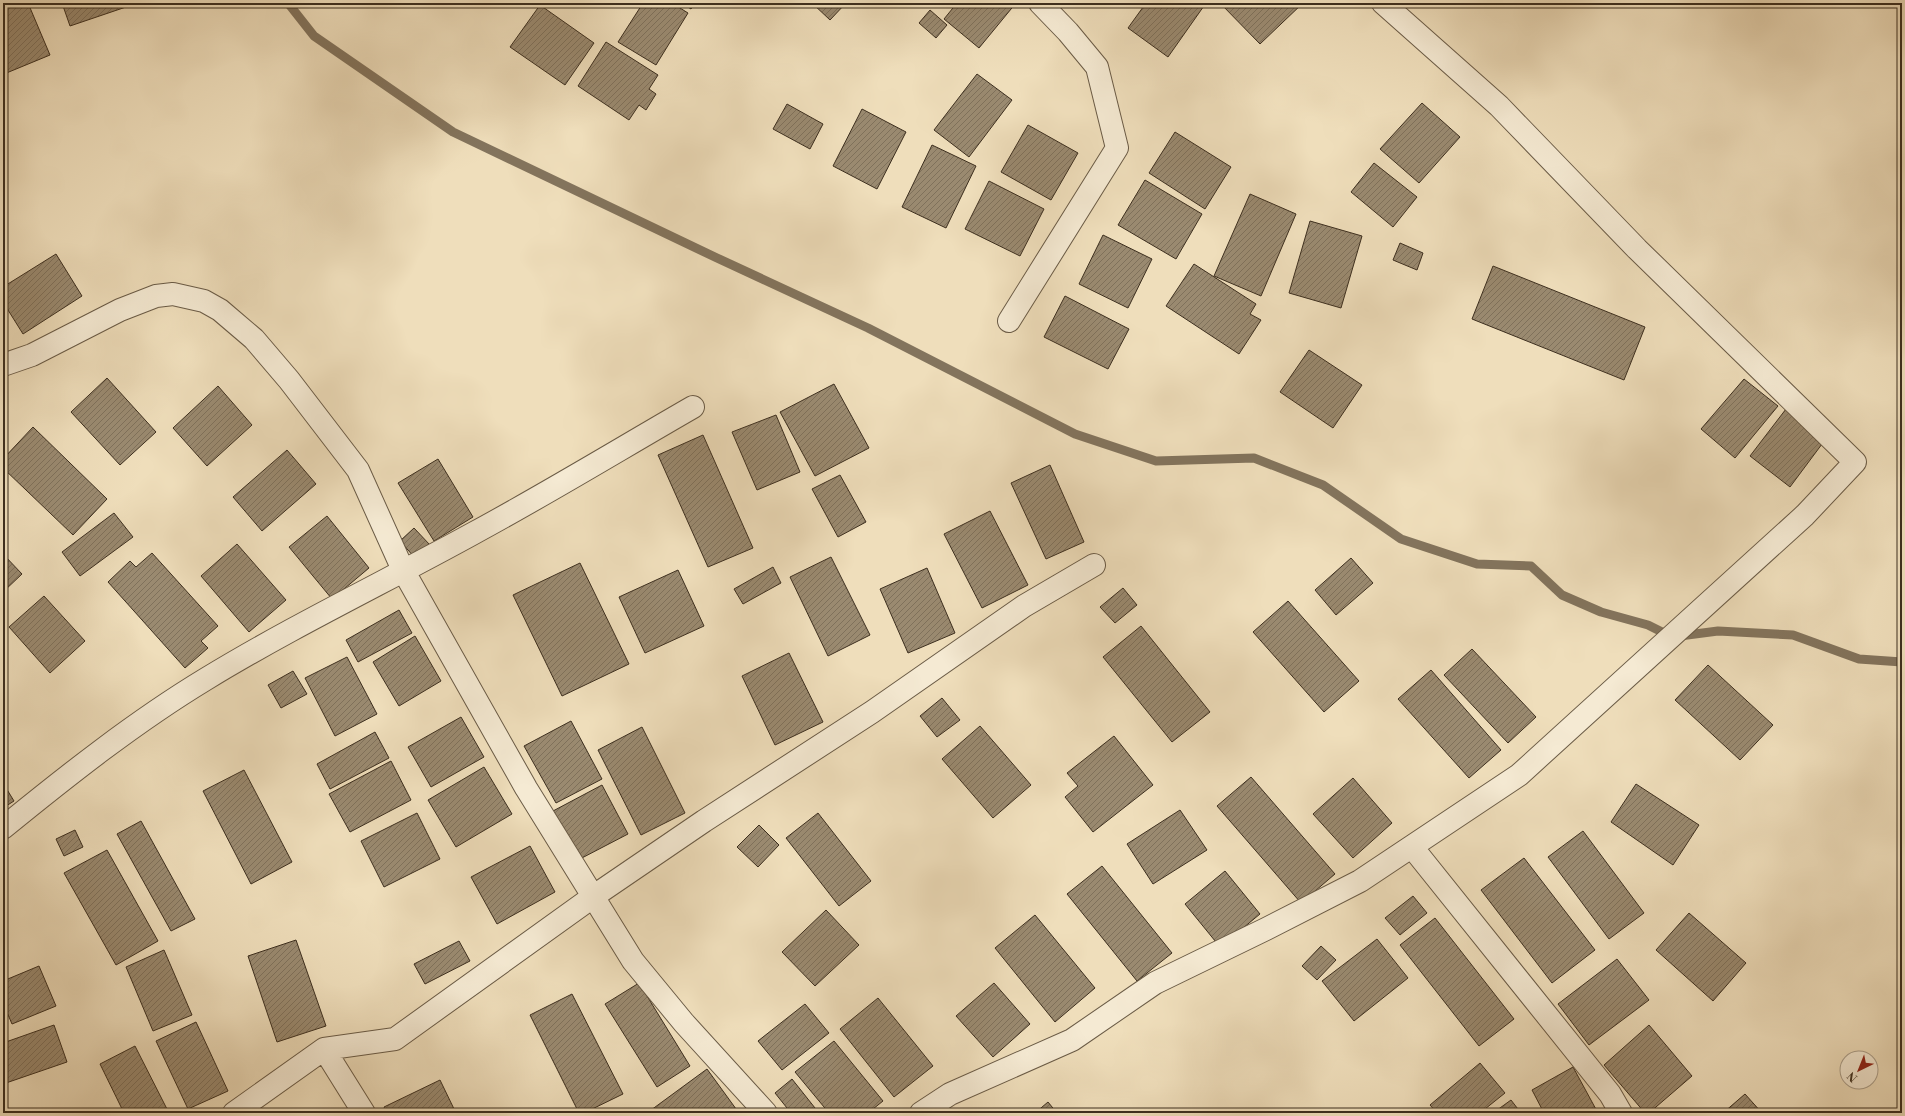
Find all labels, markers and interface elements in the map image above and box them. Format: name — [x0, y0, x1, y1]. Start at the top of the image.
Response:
north arrow — [1839, 1050, 1879, 1090]
text: N — [1845, 1068, 1861, 1085]

